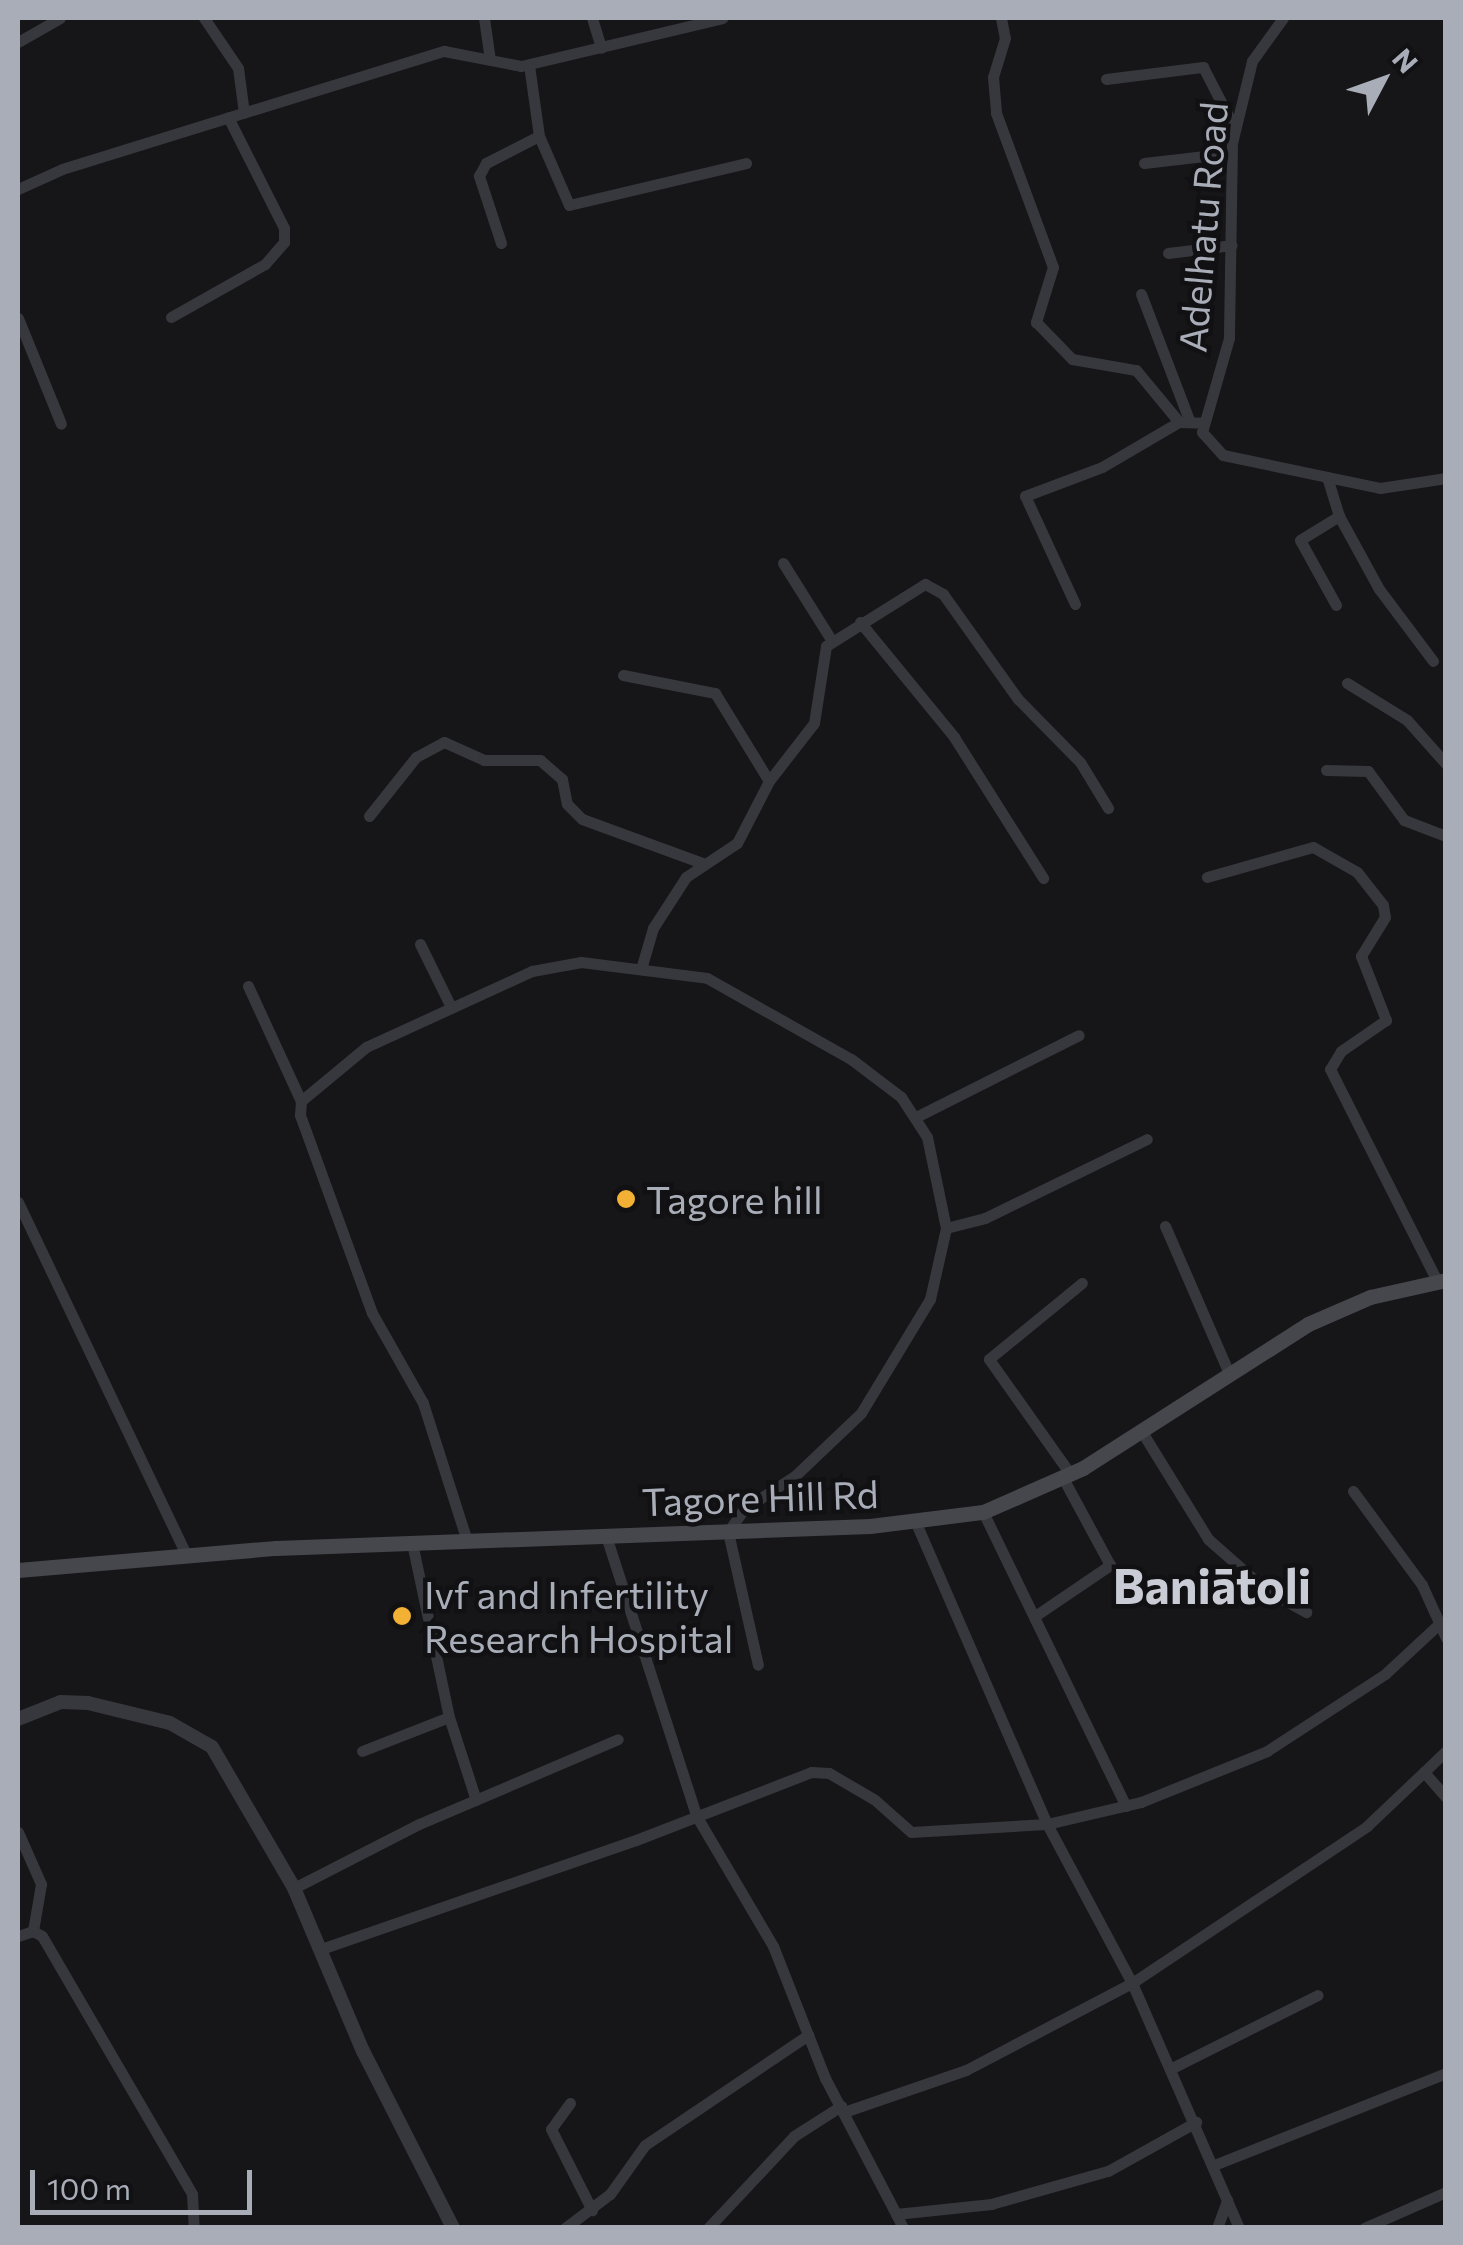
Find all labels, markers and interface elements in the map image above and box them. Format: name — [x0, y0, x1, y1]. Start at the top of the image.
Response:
north arrow — [1333, 30, 1433, 130]
text: N — [1386, 41, 1425, 79]
street label: Adelhatu Road — [1168, 100, 1236, 354]
place label: Tagore hill — [646, 1176, 823, 1222]
marker: Tagore hill — [615, 1188, 637, 1210]
street label: Tagore Hill Rd — [641, 1470, 879, 1524]
district label: Baniātoli — [1113, 1556, 1311, 1614]
place label: Ivf and Infertility Research Hospital — [424, 1571, 733, 1660]
marker: Ivf and Infertility Research Hospital — [389, 1603, 415, 1629]
scale bar — [35, 2150, 258, 2212]
text: 100 m — [47, 2169, 131, 2206]

